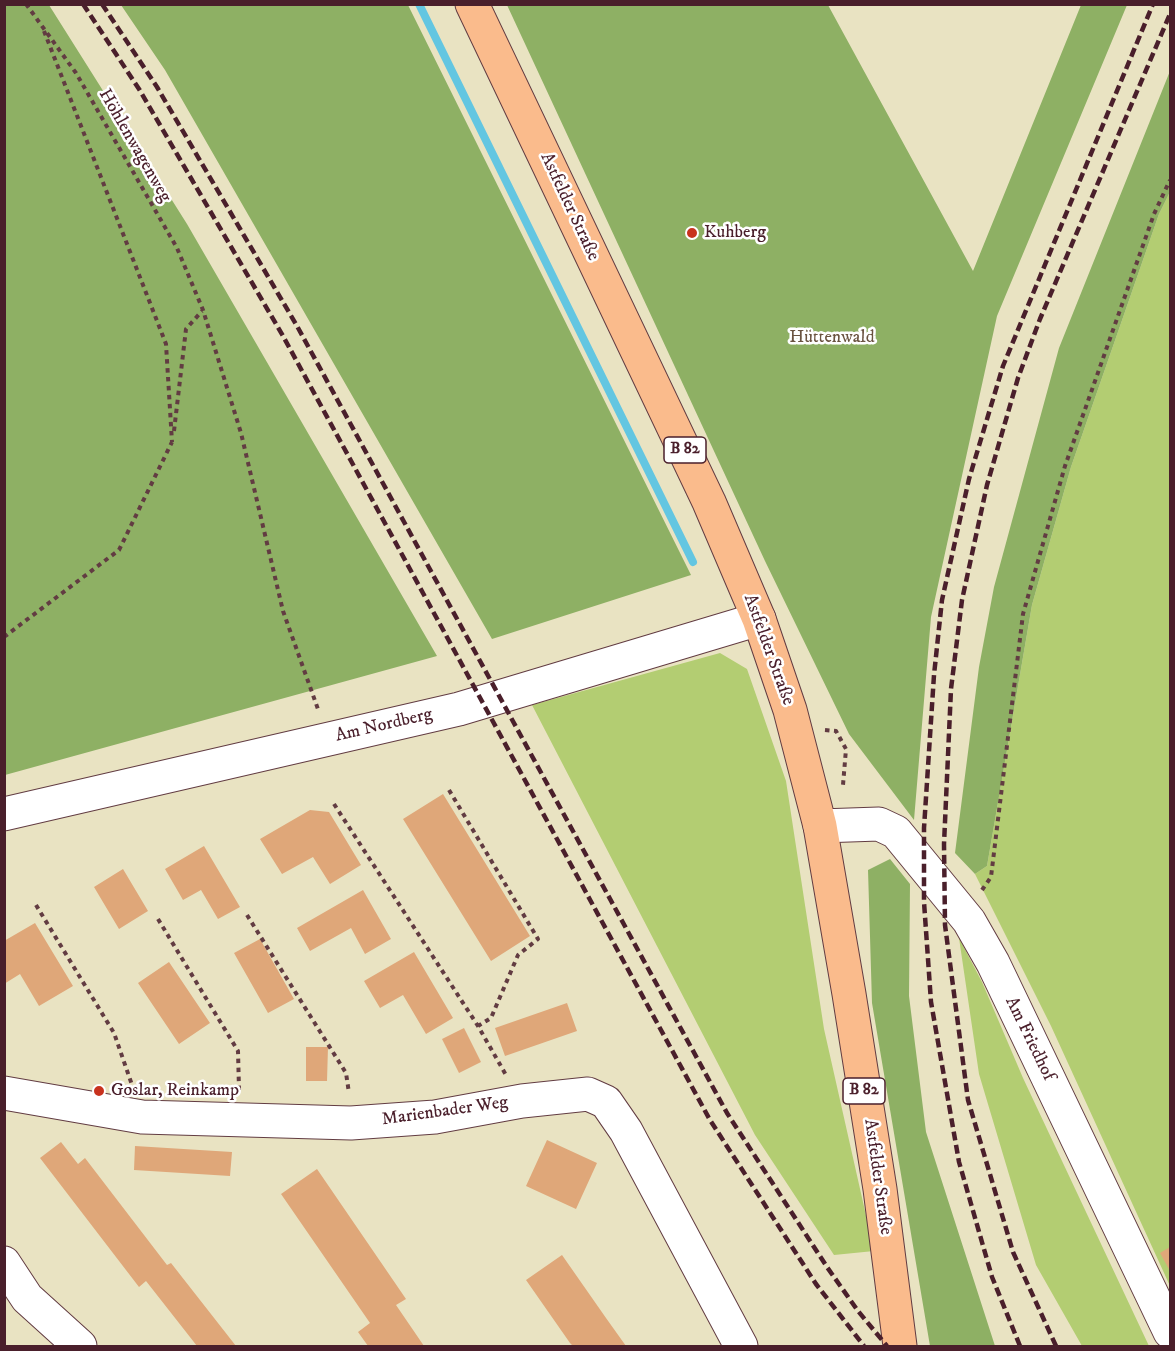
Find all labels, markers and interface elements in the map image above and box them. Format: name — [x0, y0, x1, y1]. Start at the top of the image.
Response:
street label: Höhlenwagenweg — [93, 85, 175, 207]
street label: Astfelder Straße — [535, 150, 603, 264]
place label: Kuhberg — [704, 222, 766, 244]
marker: Kuhberg — [685, 226, 699, 240]
park label: Hüttenwald — [789, 327, 875, 349]
road number: B 82 — [664, 437, 706, 463]
street label: Astfelder Straße — [738, 592, 798, 708]
street label: Am Nordberg — [333, 704, 435, 748]
street label: Am Friedhof — [999, 994, 1059, 1084]
road number: B 82 — [843, 1078, 885, 1104]
place label: Goslar, Reinkamp — [111, 1080, 239, 1102]
marker: Goslar, Reinkamp — [92, 1084, 106, 1098]
street label: Marienbader Weg — [381, 1092, 509, 1132]
street label: Astfelder Straße — [858, 1118, 896, 1236]

